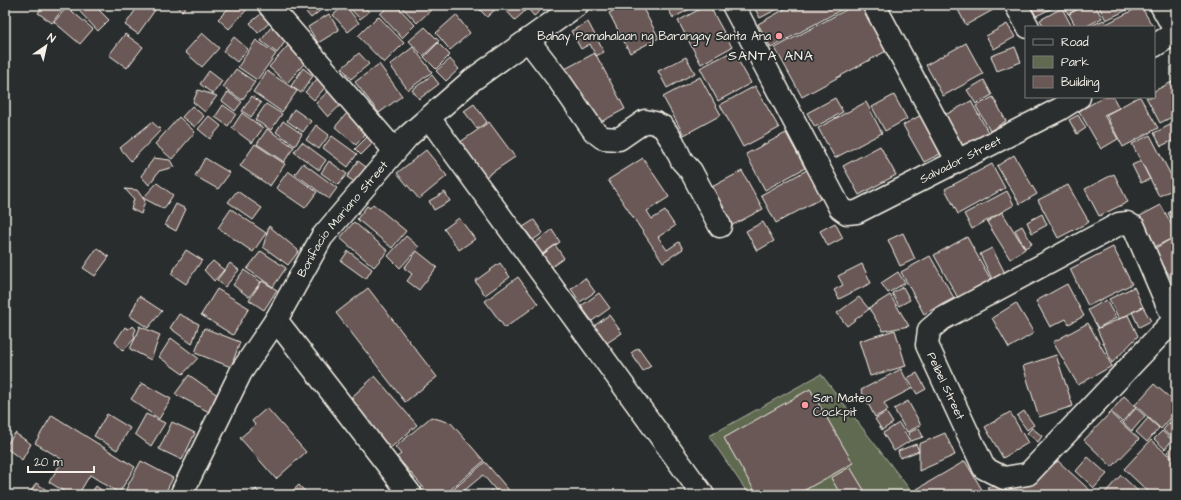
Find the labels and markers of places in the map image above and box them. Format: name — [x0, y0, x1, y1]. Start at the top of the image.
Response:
place label: Bahay Pamahalaan ng Barangay Santa Ana — [537, 28, 771, 46]
marker: Bahay Pamahalaan ng Barangay Santa Ana — [774, 31, 784, 41]
place label: San Mateo Cockpit — [813, 390, 872, 421]
marker: San Mateo Cockpit — [800, 400, 810, 410]

